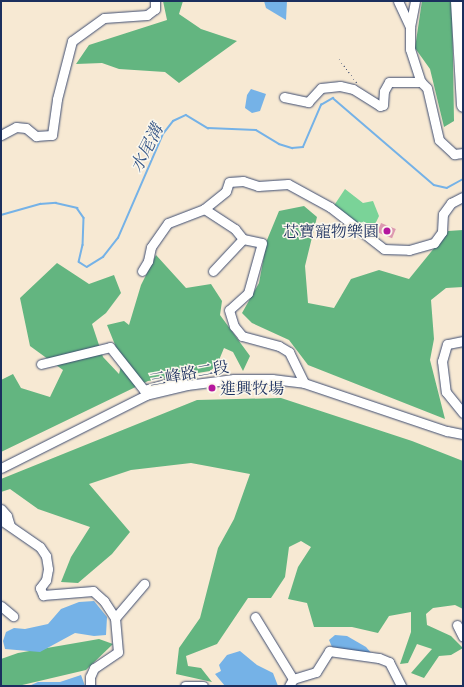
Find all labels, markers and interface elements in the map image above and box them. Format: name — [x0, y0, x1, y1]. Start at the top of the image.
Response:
water label: 水尾溝 — [125, 121, 167, 175]
place label: 芯寶寵物樂園 — [283, 221, 379, 241]
marker: 芯寶寵物樂園 — [382, 226, 392, 236]
street label: 三峰路二段 — [148, 357, 230, 389]
place label: 進興牧場 — [220, 378, 284, 398]
marker: 進興牧場 — [207, 383, 217, 393]

